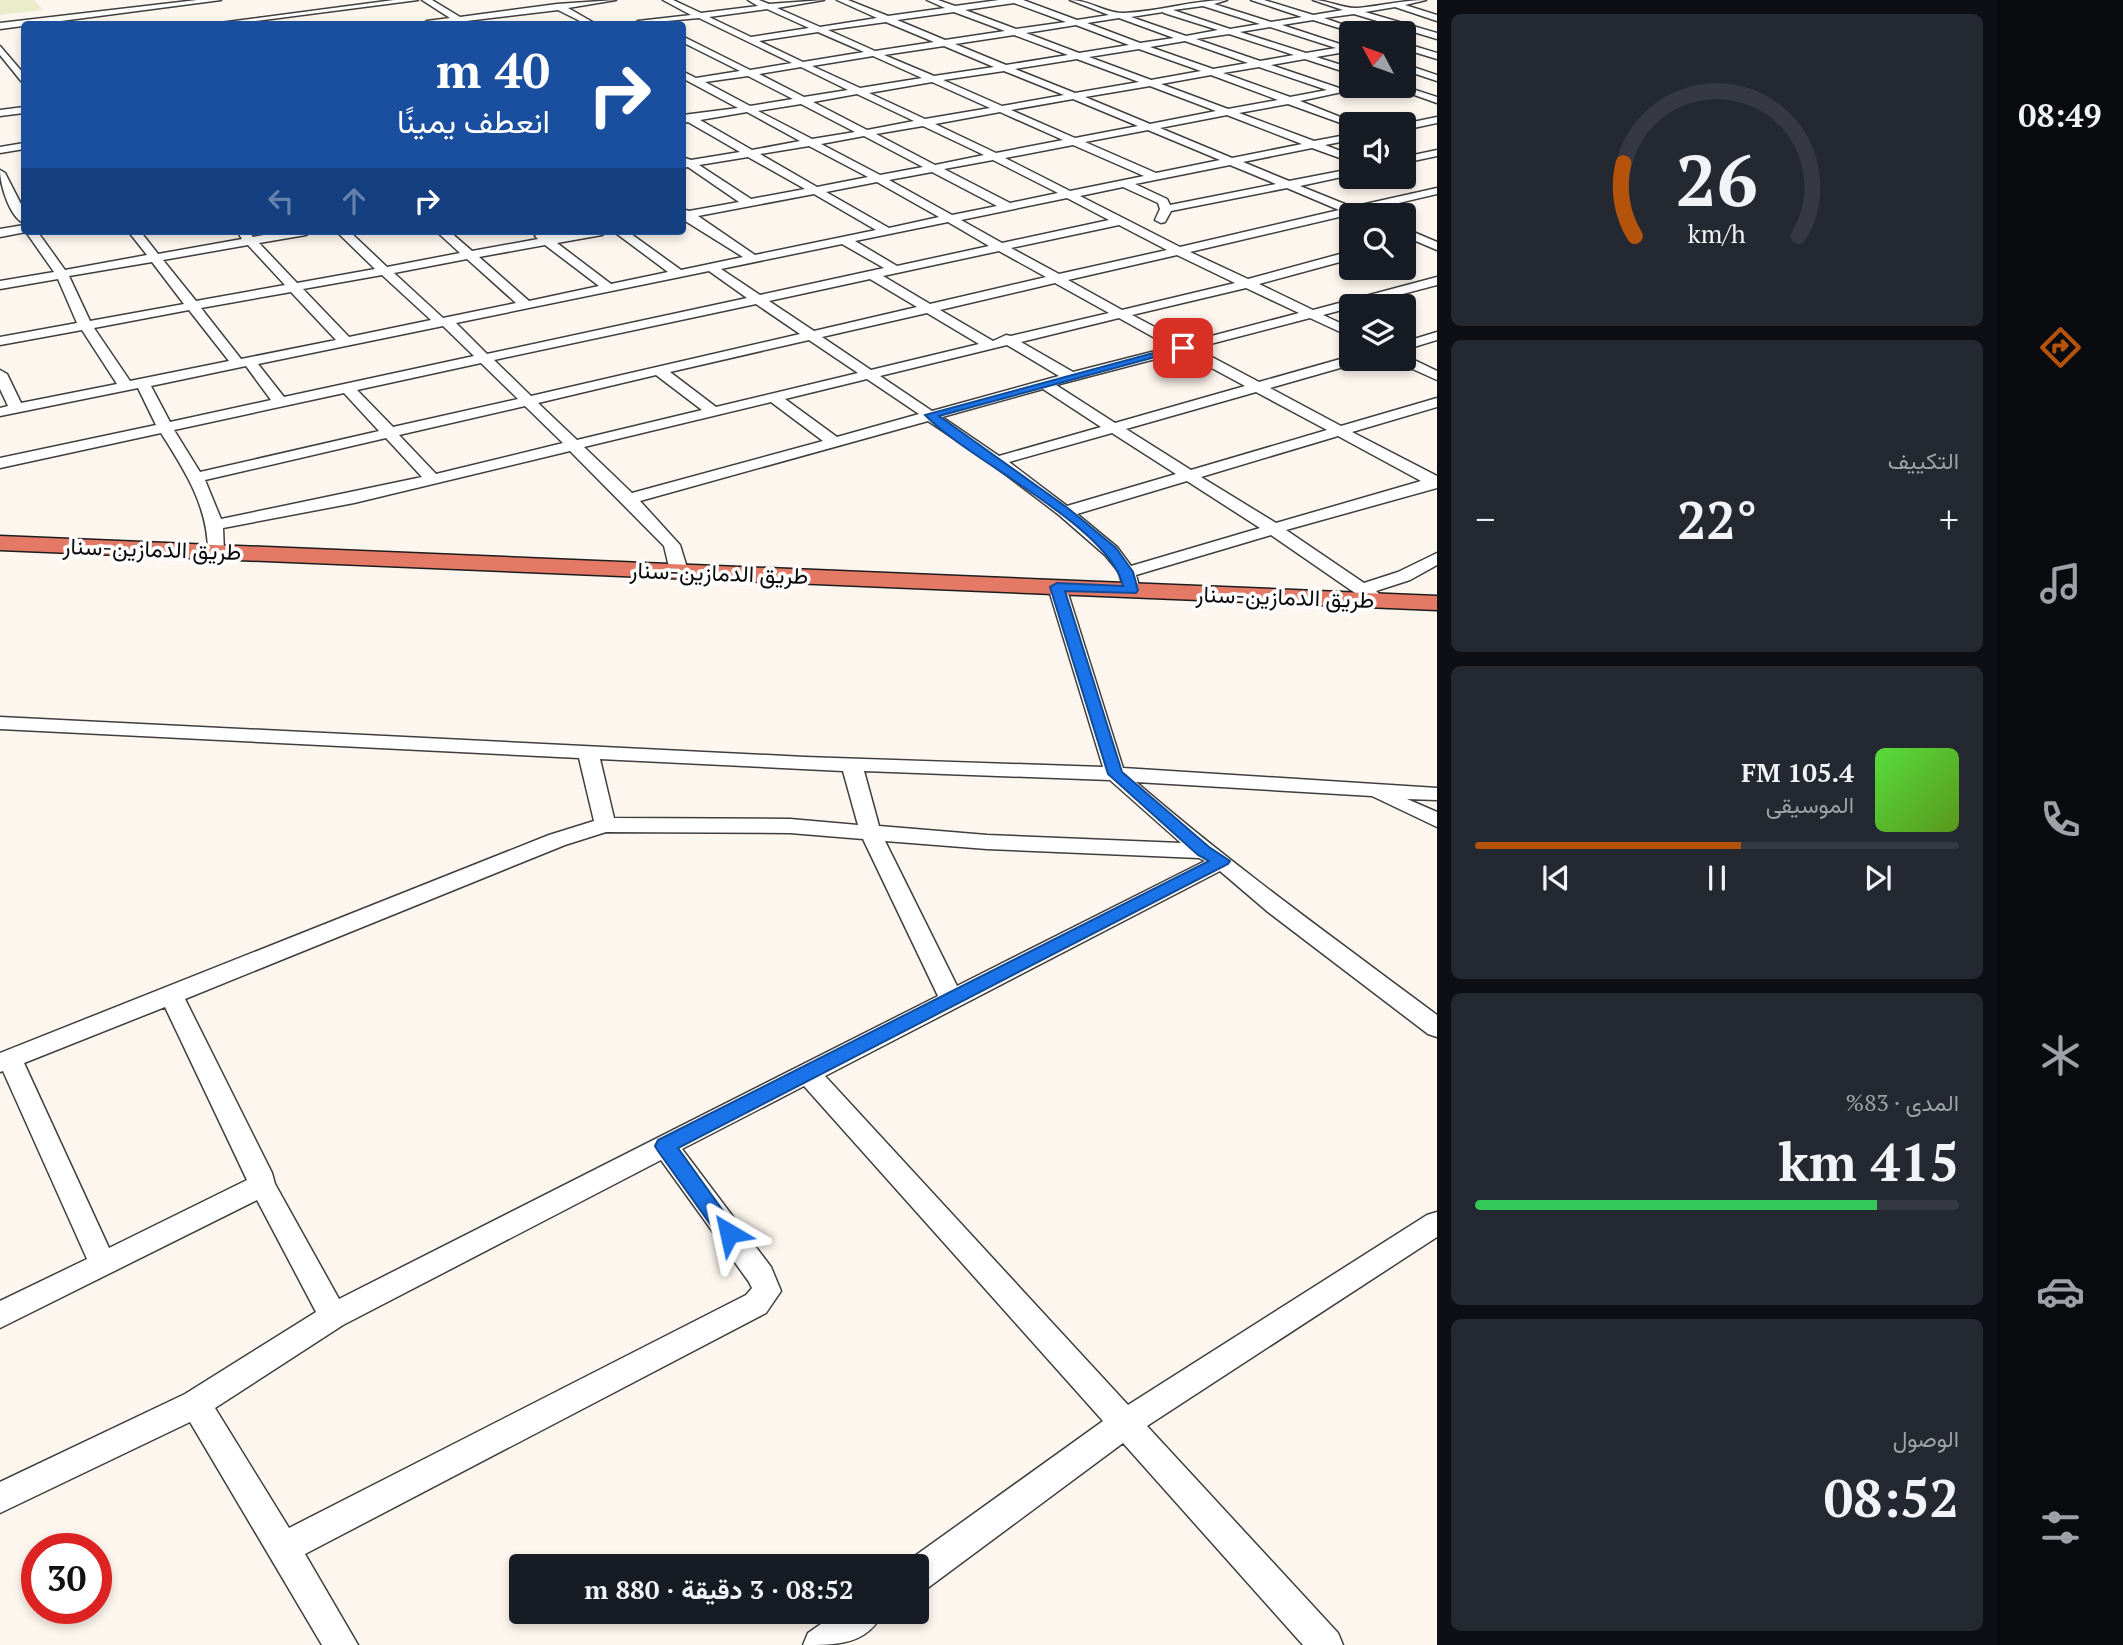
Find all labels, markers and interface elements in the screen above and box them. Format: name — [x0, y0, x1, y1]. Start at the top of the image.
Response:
north arrow — [1339, 21, 1416, 98]
map controls — [1339, 21, 1416, 371]
text: 40 m — [436, 37, 550, 102]
icon: right — [574, 49, 665, 140]
text: 08:49 — [2018, 94, 2102, 136]
text: انعطف يمينًا — [397, 100, 550, 142]
button: sound — [1339, 112, 1416, 189]
text: 26 — [1676, 130, 1758, 227]
icon: left — [262, 182, 300, 220]
icon: ahead — [335, 182, 373, 220]
icon: right — [408, 182, 446, 220]
button: search — [1339, 203, 1416, 280]
text: km/h — [1688, 217, 1746, 250]
button: layers — [1339, 294, 1416, 371]
pin — [1153, 318, 1213, 378]
icon: directions — [2036, 323, 2085, 372]
icon: arrive — [1164, 329, 1202, 367]
text: التكييف — [1888, 445, 1959, 476]
text: 22° — [1677, 485, 1757, 554]
text: − — [1475, 494, 1495, 544]
text: + — [1939, 494, 1959, 544]
street label: طريق الدمازين-سنار — [61, 530, 242, 567]
street label: طريق الدمازين-سنار — [628, 554, 809, 591]
icon: music — [2036, 559, 2085, 608]
street label: طريق الدمازين-سنار — [1194, 578, 1375, 615]
text: 105.4 FM — [1741, 755, 1854, 789]
text: الموسيقى — [1766, 789, 1854, 820]
icon: phone — [2036, 795, 2085, 844]
icon: previous — [1537, 859, 1575, 897]
icon: pause — [1698, 859, 1736, 897]
icon: next — [1859, 859, 1897, 897]
icon: climate — [2036, 1031, 2085, 1080]
text: المدى · 83% — [1846, 1087, 1959, 1118]
text: 415 km — [1778, 1127, 1959, 1196]
position arrow — [692, 1196, 766, 1270]
icon: car — [2036, 1267, 2085, 1316]
text: الوصول — [1893, 1423, 1959, 1454]
text: 08:52 — [1824, 1463, 1959, 1532]
icon: filters — [2036, 1503, 2085, 1552]
speed limit sign: 30 — [21, 1533, 112, 1624]
text: 08:52 · 3 دقيقة · 880 m — [584, 1572, 854, 1606]

